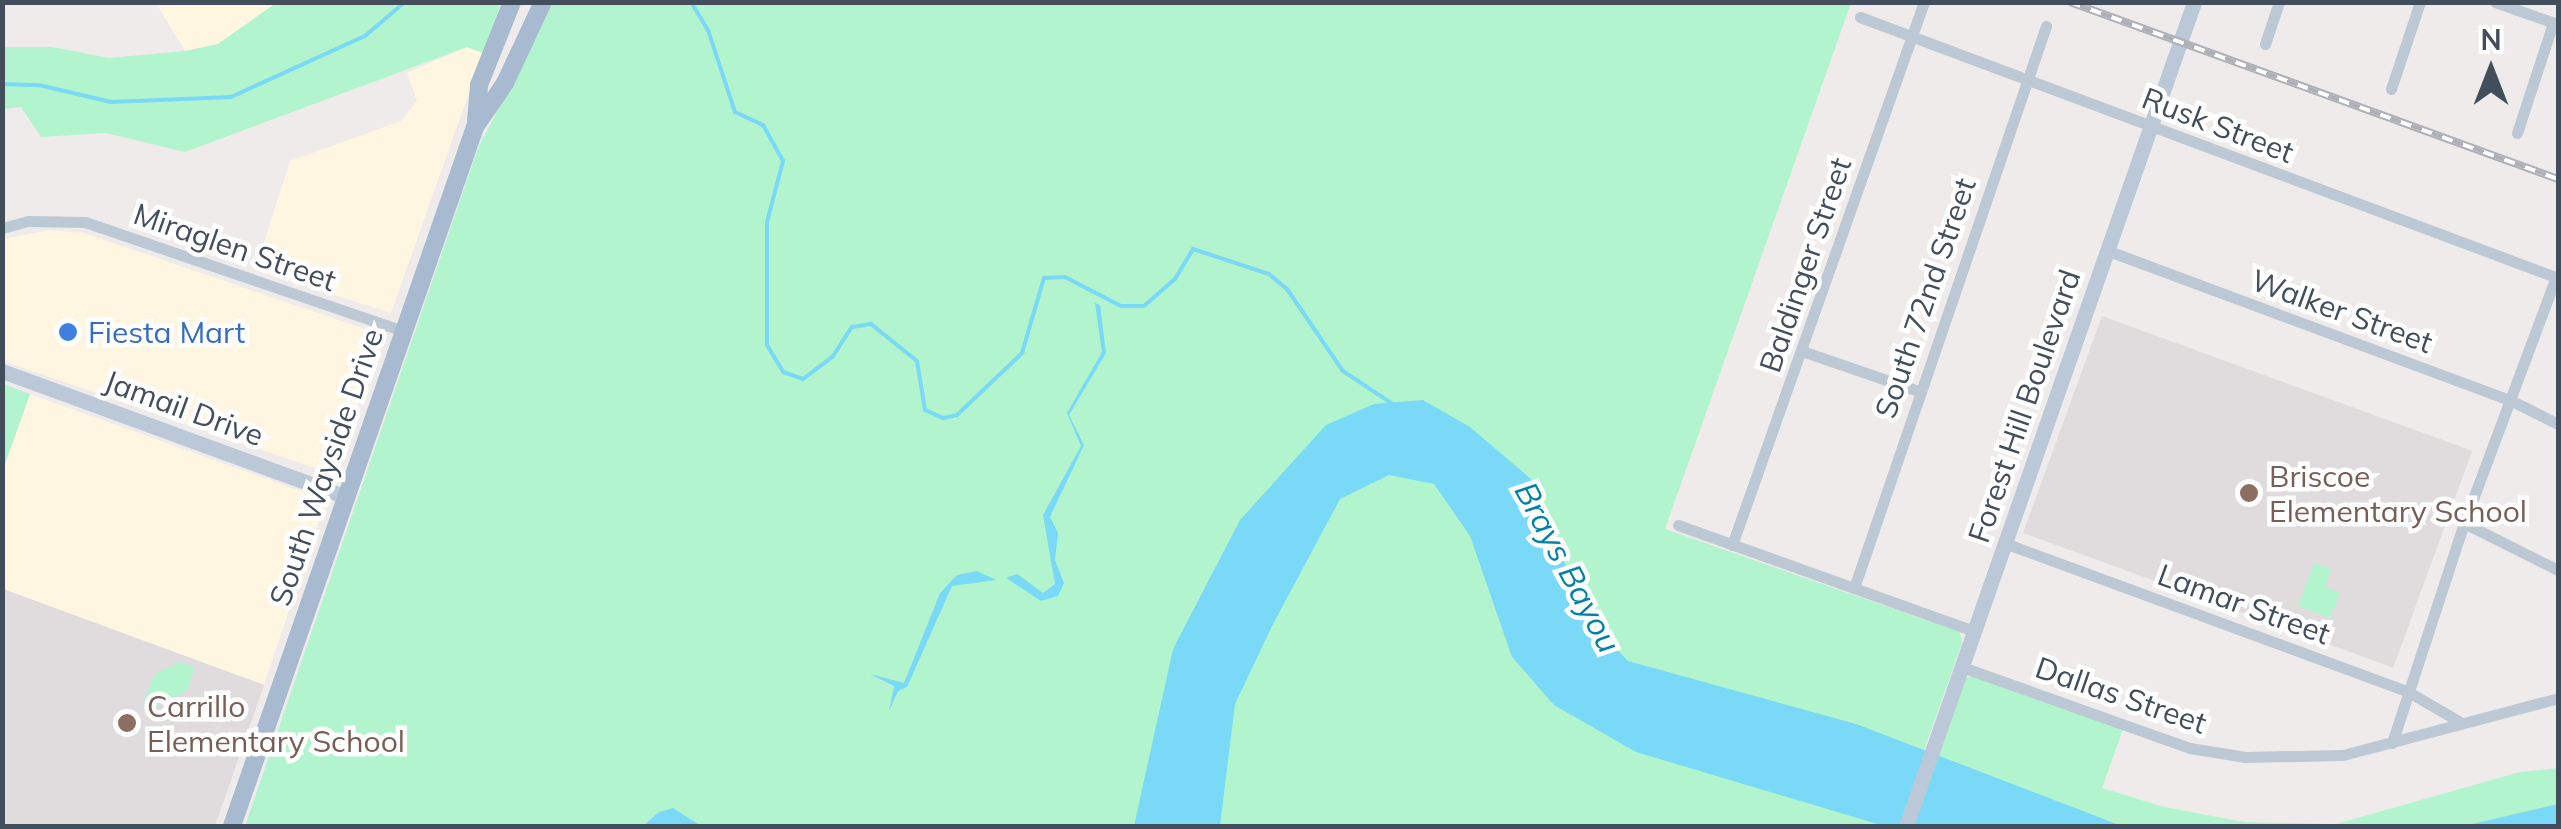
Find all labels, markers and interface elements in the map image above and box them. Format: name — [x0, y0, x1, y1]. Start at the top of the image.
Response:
north arrow — [2441, 20, 2541, 120]
text: N — [2480, 22, 2502, 57]
street label: Rusk Street — [2137, 80, 2299, 170]
street label: Baldinger Street — [1751, 153, 1859, 377]
street label: South 72nd Street — [1867, 173, 1983, 423]
street label: Miraglen Street — [129, 196, 341, 298]
street label: Walker Street — [2247, 262, 2437, 360]
street label: Forest Hill Boulevard — [1960, 265, 2088, 547]
place label: Fiesta Mart — [88, 314, 245, 350]
marker: Fiesta Mart — [57, 321, 79, 343]
street label: South Wayside Drive — [262, 324, 390, 610]
street label: Jamail Drive — [99, 363, 269, 453]
place label: Briscoe Elementary School — [2269, 458, 2527, 528]
water label: Brays Bayou — [1507, 475, 1629, 659]
marker: Briscoe Elementary School — [2238, 482, 2260, 504]
street label: Lamar Street — [2153, 556, 2335, 652]
street label: Dallas Street — [2031, 649, 2211, 741]
place label: Carrillo Elementary School — [147, 688, 405, 758]
marker: Carrillo Elementary School — [116, 712, 138, 734]

